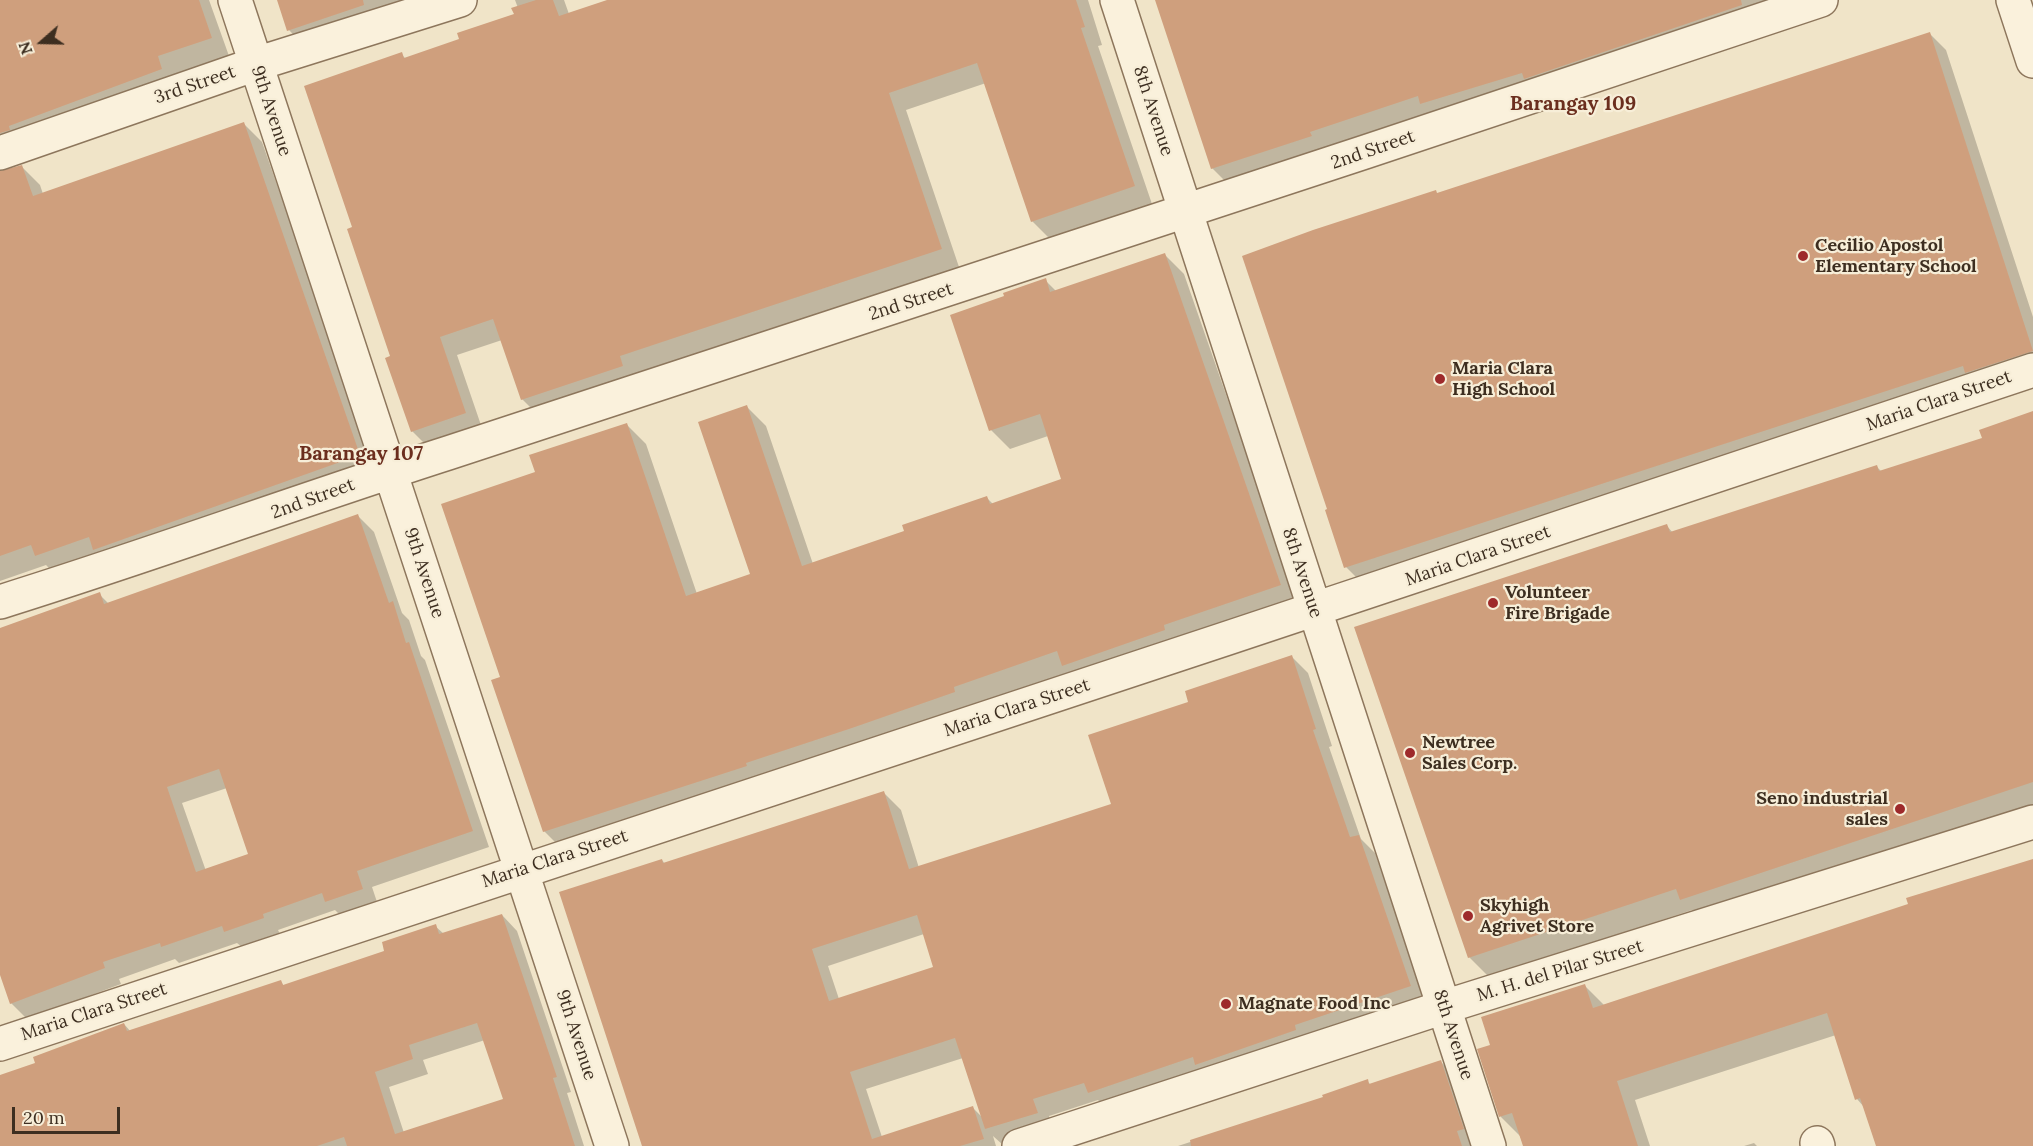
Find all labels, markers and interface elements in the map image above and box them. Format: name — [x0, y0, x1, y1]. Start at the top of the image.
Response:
north arrow — [12, 12, 72, 72]
text: N — [14, 39, 37, 57]
street label: 3rd Street — [152, 61, 238, 109]
street label: 9th Avenue — [246, 63, 296, 159]
street label: 8th Avenue — [1128, 63, 1178, 159]
district label: Barangay 109 — [1510, 92, 1636, 116]
street label: 2nd Street — [1328, 126, 1418, 174]
place label: Cecilio Apostol Elementary School — [1815, 235, 1977, 278]
marker: Cecilio Apostol Elementary School — [1796, 249, 1810, 263]
street label: 2nd Street — [866, 278, 956, 326]
place label: Maria Clara High School — [1452, 358, 1555, 400]
street label: Maria Clara Street — [1864, 366, 2014, 436]
marker: Maria Clara High School — [1433, 372, 1447, 386]
district label: Barangay 107 — [299, 442, 423, 466]
street label: 2nd Street — [268, 474, 358, 524]
street label: Maria Clara Street — [1403, 521, 1553, 591]
street label: 9th Avenue — [399, 525, 449, 621]
street label: 8th Avenue — [1277, 525, 1327, 621]
place label: Volunteer Fire Brigade — [1505, 582, 1610, 624]
marker: Volunteer Fire Brigade — [1486, 596, 1500, 610]
street label: Maria Clara Street — [941, 674, 1093, 742]
place label: Newtree Sales Corp. — [1422, 732, 1517, 774]
marker: Newtree Sales Corp. — [1403, 746, 1417, 760]
place label: Seno industrial sales — [1756, 788, 1888, 830]
marker: Seno industrial sales — [1893, 802, 1907, 816]
street label: Maria Clara Street — [479, 825, 631, 893]
place label: Skyhigh Agrivet Store — [1480, 895, 1594, 938]
marker: Skyhigh Agrivet Store — [1461, 909, 1475, 923]
street label: M. H. del Pilar Street — [1474, 935, 1646, 1007]
street label: Maria Clara Street — [18, 978, 170, 1046]
street label: 9th Avenue — [551, 987, 601, 1083]
street label: 8th Avenue — [1428, 987, 1478, 1083]
place label: Magnate Food Inc — [1238, 993, 1390, 1015]
marker: Magnate Food Inc — [1219, 997, 1233, 1011]
scale bar — [15, 1095, 123, 1133]
text: 20 m — [23, 1106, 65, 1129]

